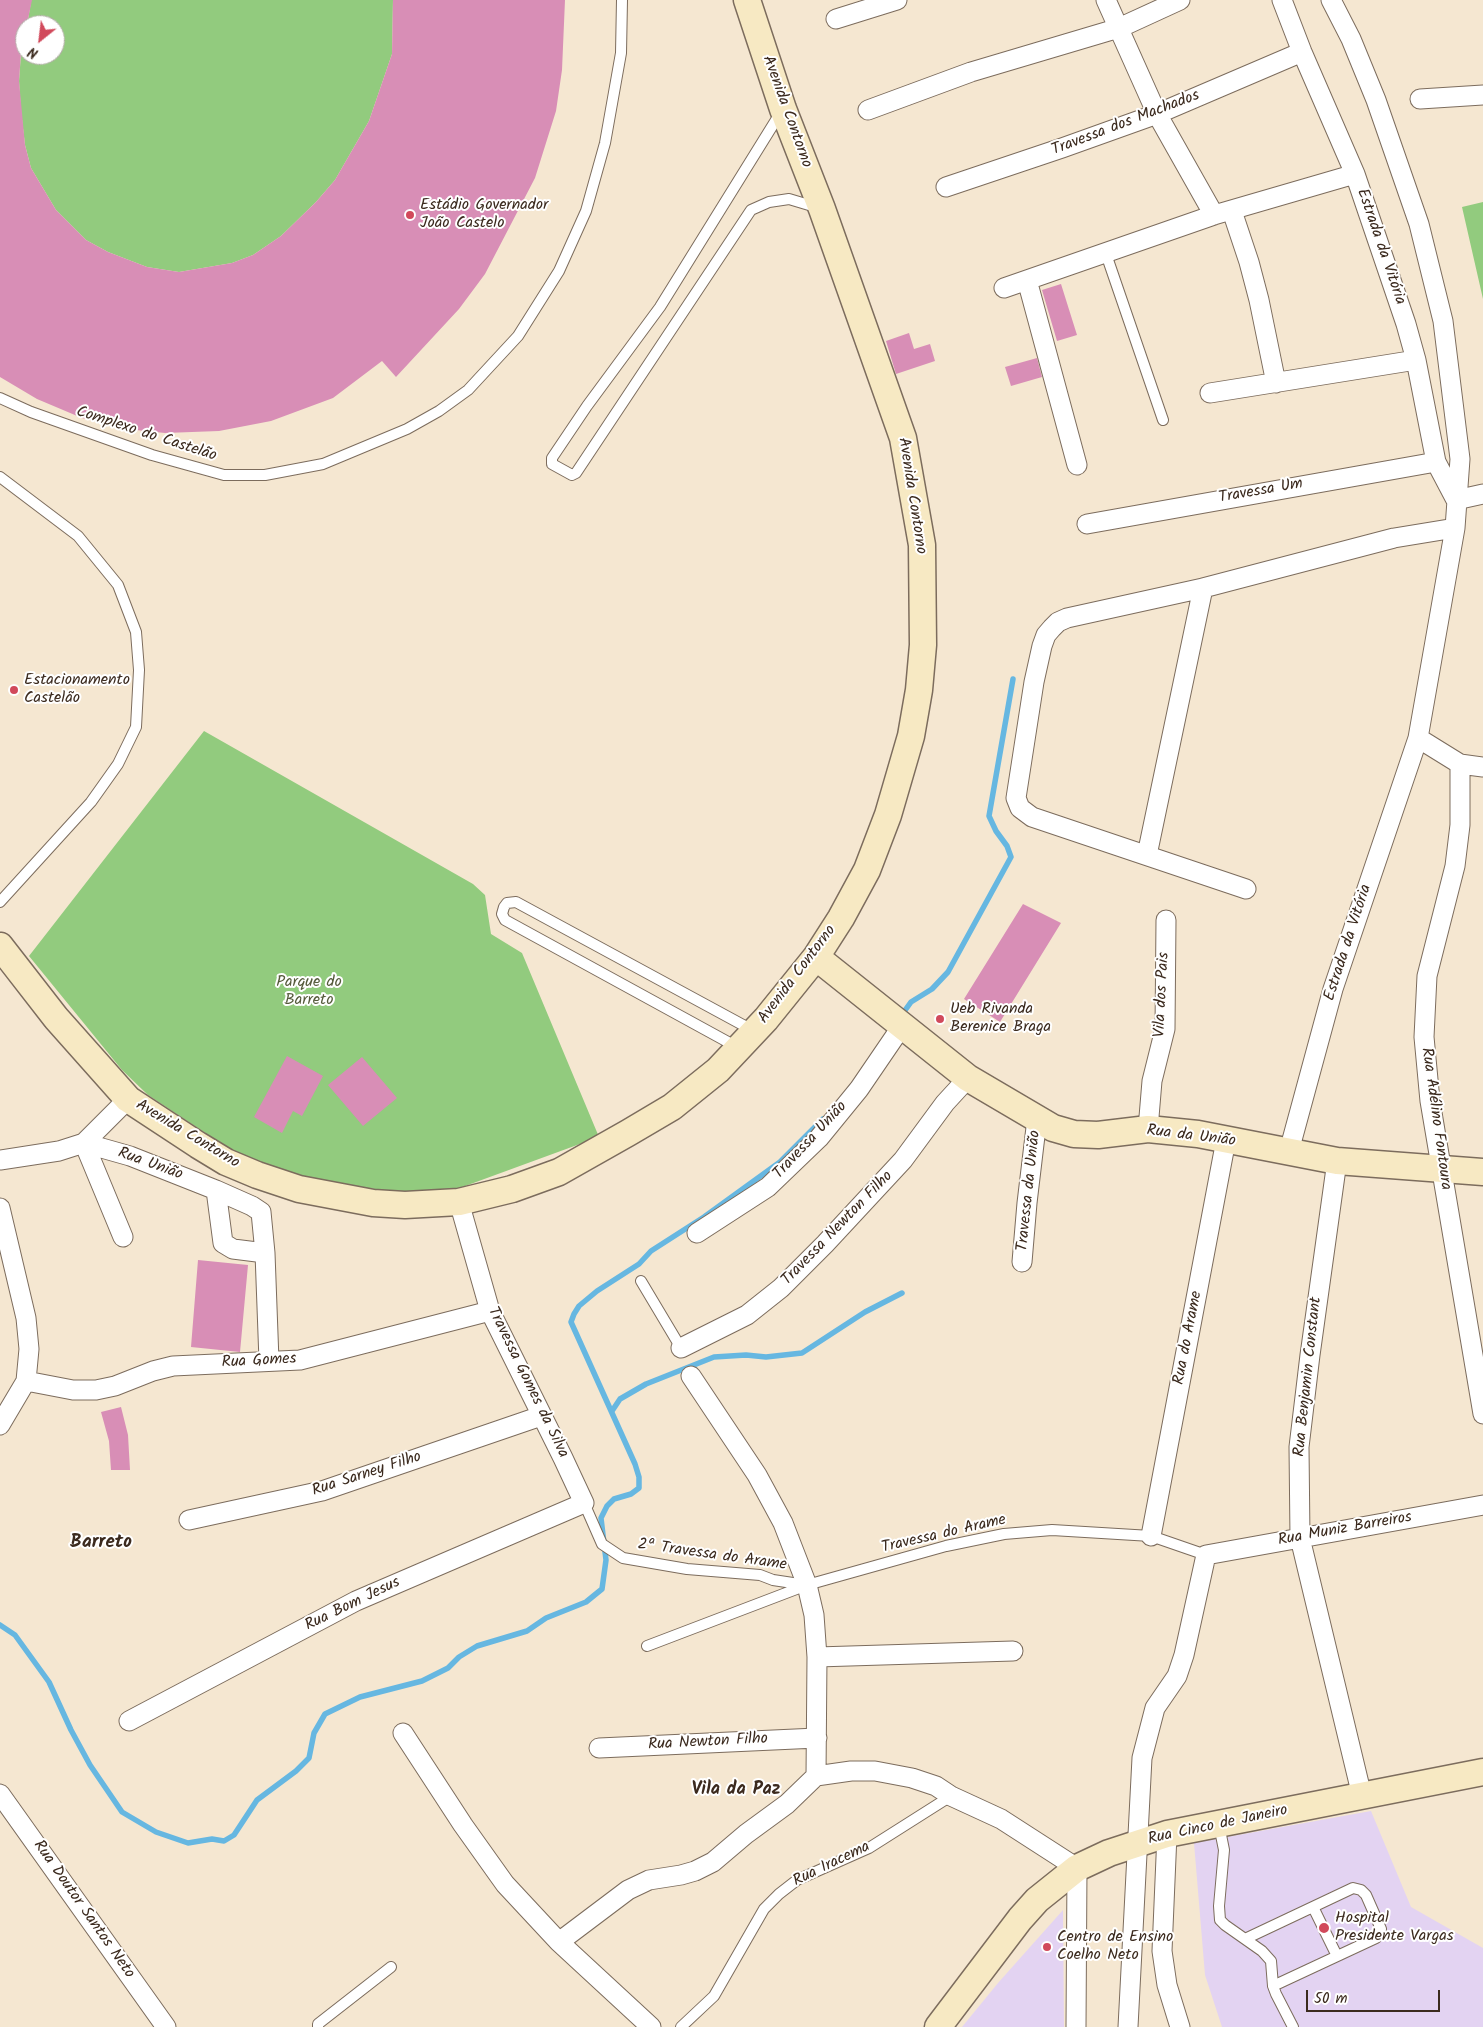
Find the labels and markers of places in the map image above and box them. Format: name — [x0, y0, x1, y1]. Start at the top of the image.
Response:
place label: Estádio Governador João Castelo — [420, 196, 548, 234]
marker: Estádio Governador João Castelo — [404, 209, 416, 221]
place label: Estacionamento Castelão — [24, 671, 130, 709]
marker: Estacionamento Castelão — [8, 684, 20, 696]
place label: Ueb Rivanda Berenice Braga — [950, 1000, 1051, 1038]
marker: Ueb Rivanda Berenice Braga — [934, 1013, 946, 1025]
place label: Hospital Presidente Vargas — [1335, 1909, 1454, 1947]
marker: Hospital Presidente Vargas — [1317, 1921, 1331, 1935]
place label: Centro de Ensino Coelho Neto — [1057, 1928, 1173, 1966]
marker: Centro de Ensino Coelho Neto — [1041, 1941, 1053, 1953]

